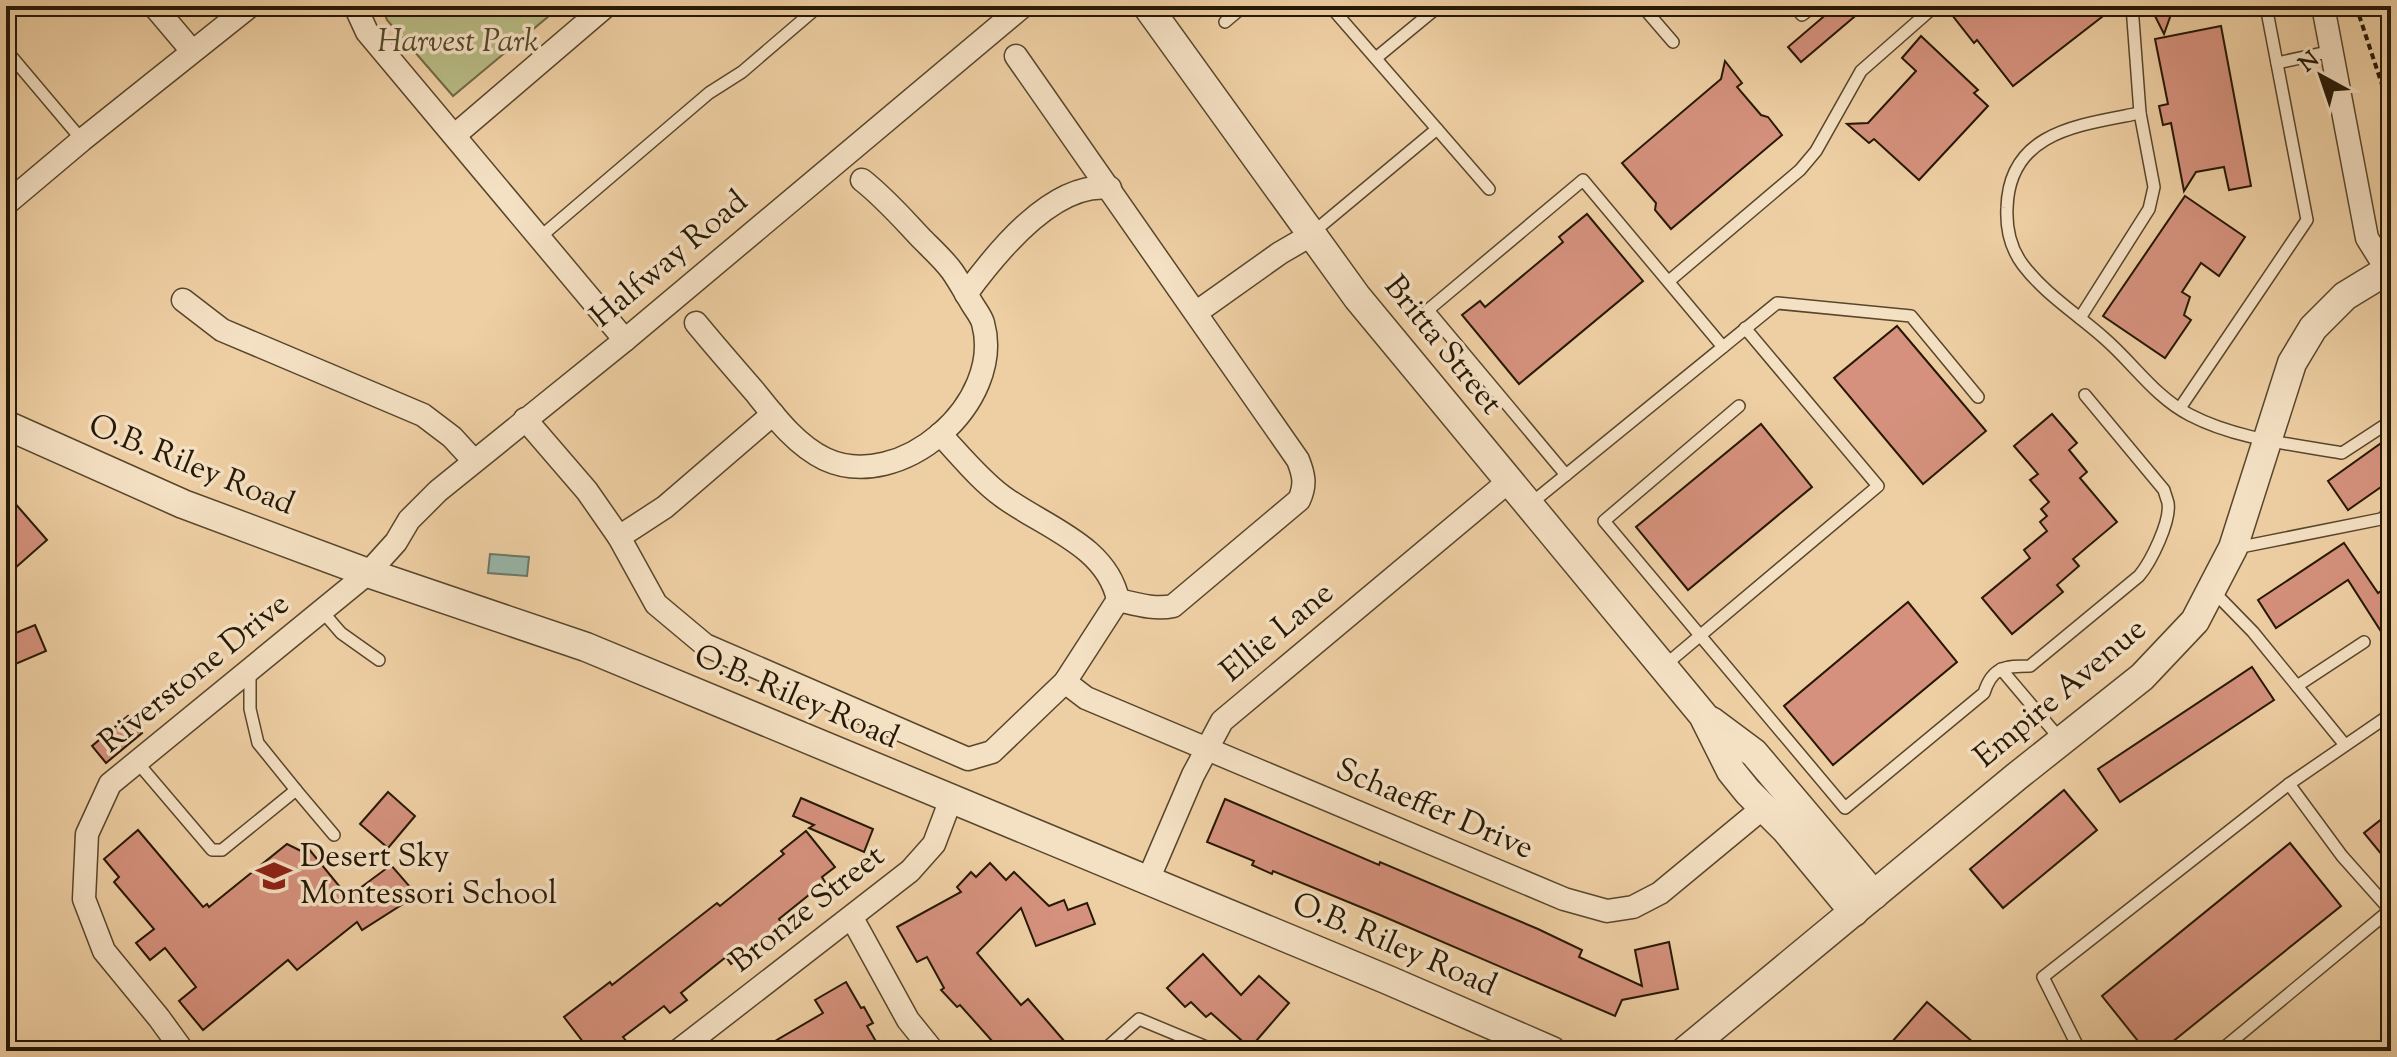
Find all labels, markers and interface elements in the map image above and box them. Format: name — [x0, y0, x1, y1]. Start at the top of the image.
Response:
park label: Harvest Park — [377, 20, 539, 66]
north arrow — [2281, 36, 2361, 116]
text: N — [2293, 45, 2327, 81]
street label: Halfway Road — [581, 180, 759, 340]
street label: Britta Street — [1372, 267, 1513, 425]
street label: O.B. Riley Road — [81, 404, 301, 528]
street label: Ellie Lane — [1211, 572, 1345, 694]
street label: Riverstone Drive — [90, 583, 300, 765]
street label: Empire Avenue — [1965, 608, 2157, 780]
street label: O.B. Riley Road — [686, 634, 906, 762]
street label: Schaeffer Drive — [1328, 748, 1540, 872]
place label: Desert Sky Montessori School — [300, 835, 557, 918]
street label: Bronze Street — [721, 835, 895, 985]
school or university icon: Desert Sky Montessori School — [255, 857, 293, 895]
street label: O.B. Riley Road — [1284, 882, 1504, 1010]

